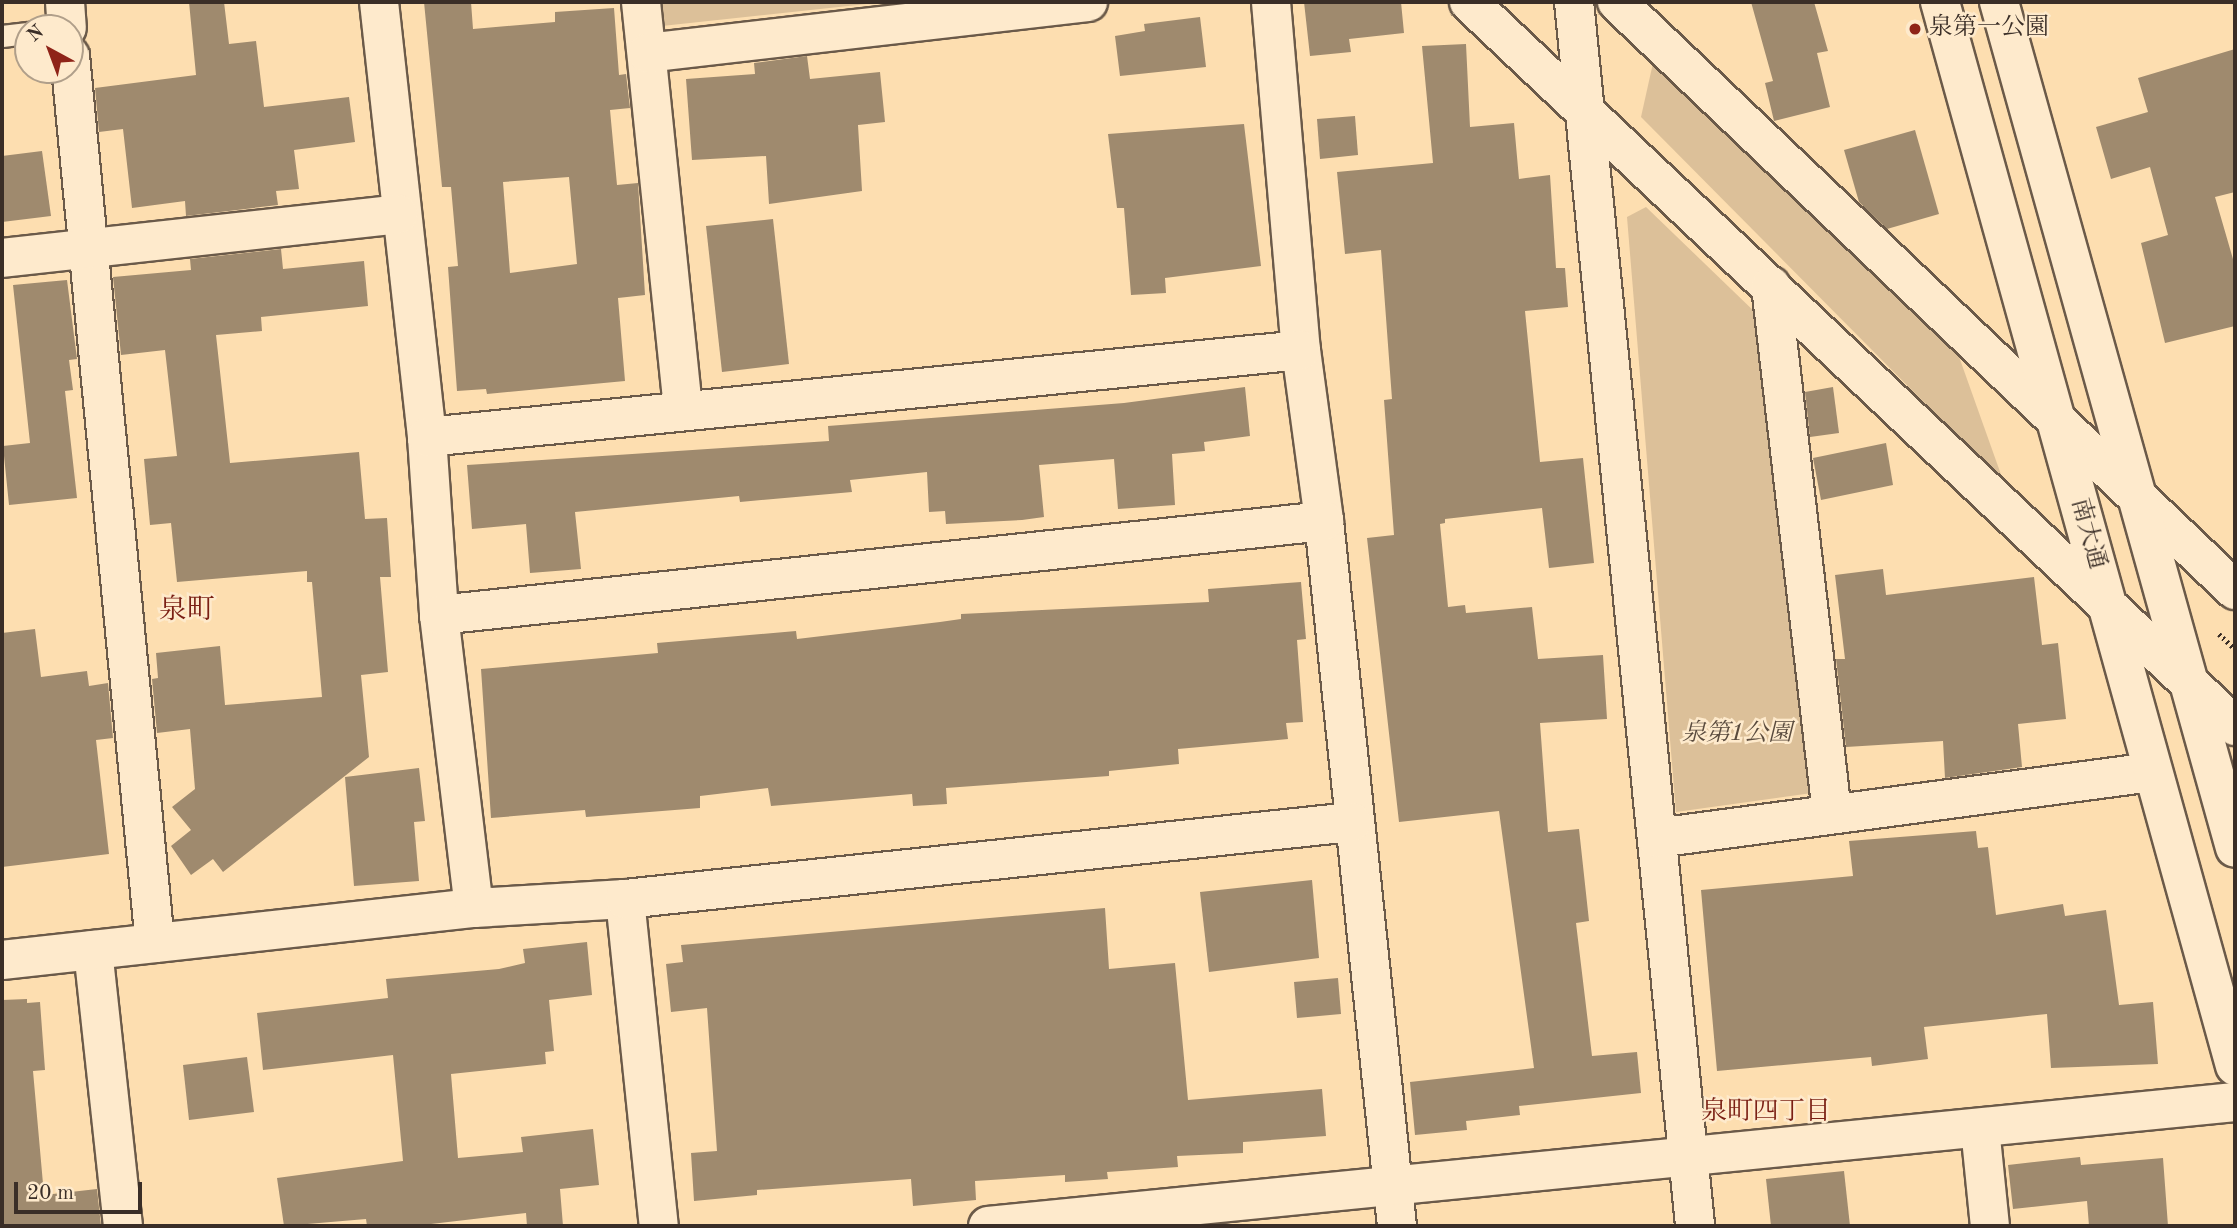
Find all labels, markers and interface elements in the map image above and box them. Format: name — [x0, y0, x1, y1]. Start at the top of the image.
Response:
north arrow — [14, 14, 84, 84]
place label: 泉第一公園 — [1929, 15, 2049, 43]
marker: 泉第一公園 — [1907, 21, 1923, 37]
text: N — [24, 22, 48, 46]
street label: 南大通 — [2064, 495, 2110, 573]
district label: 泉町 — [159, 594, 215, 628]
park label: 泉第1公園 — [1682, 721, 1792, 749]
district label: 泉町四丁目 — [1701, 1097, 1831, 1129]
scale bar — [18, 1168, 145, 1212]
text: 20 m — [27, 1183, 74, 1204]

